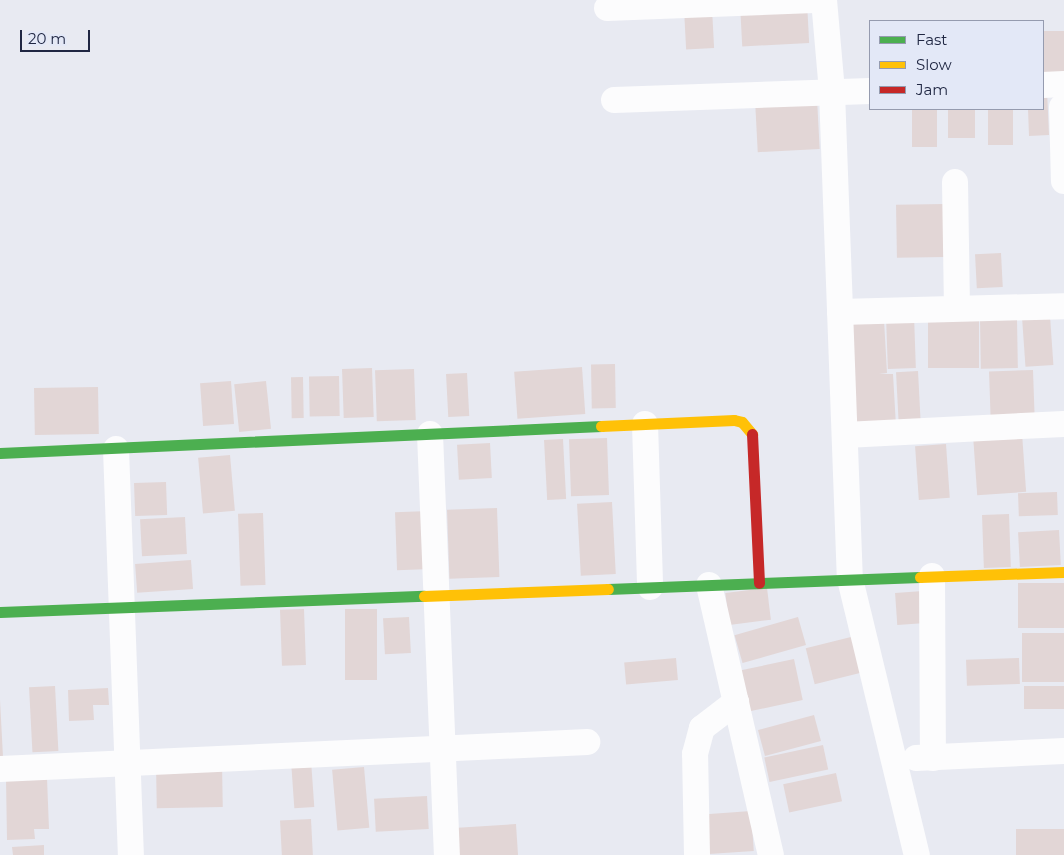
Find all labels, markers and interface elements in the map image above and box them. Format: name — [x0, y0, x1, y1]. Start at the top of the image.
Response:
scale bar — [22, 20, 92, 52]
legend — [869, 20, 1044, 110]
text: 20 m — [28, 29, 66, 48]
text: Fast — [916, 30, 947, 49]
text: Slow — [916, 55, 952, 74]
text: Jam — [916, 80, 948, 99]

